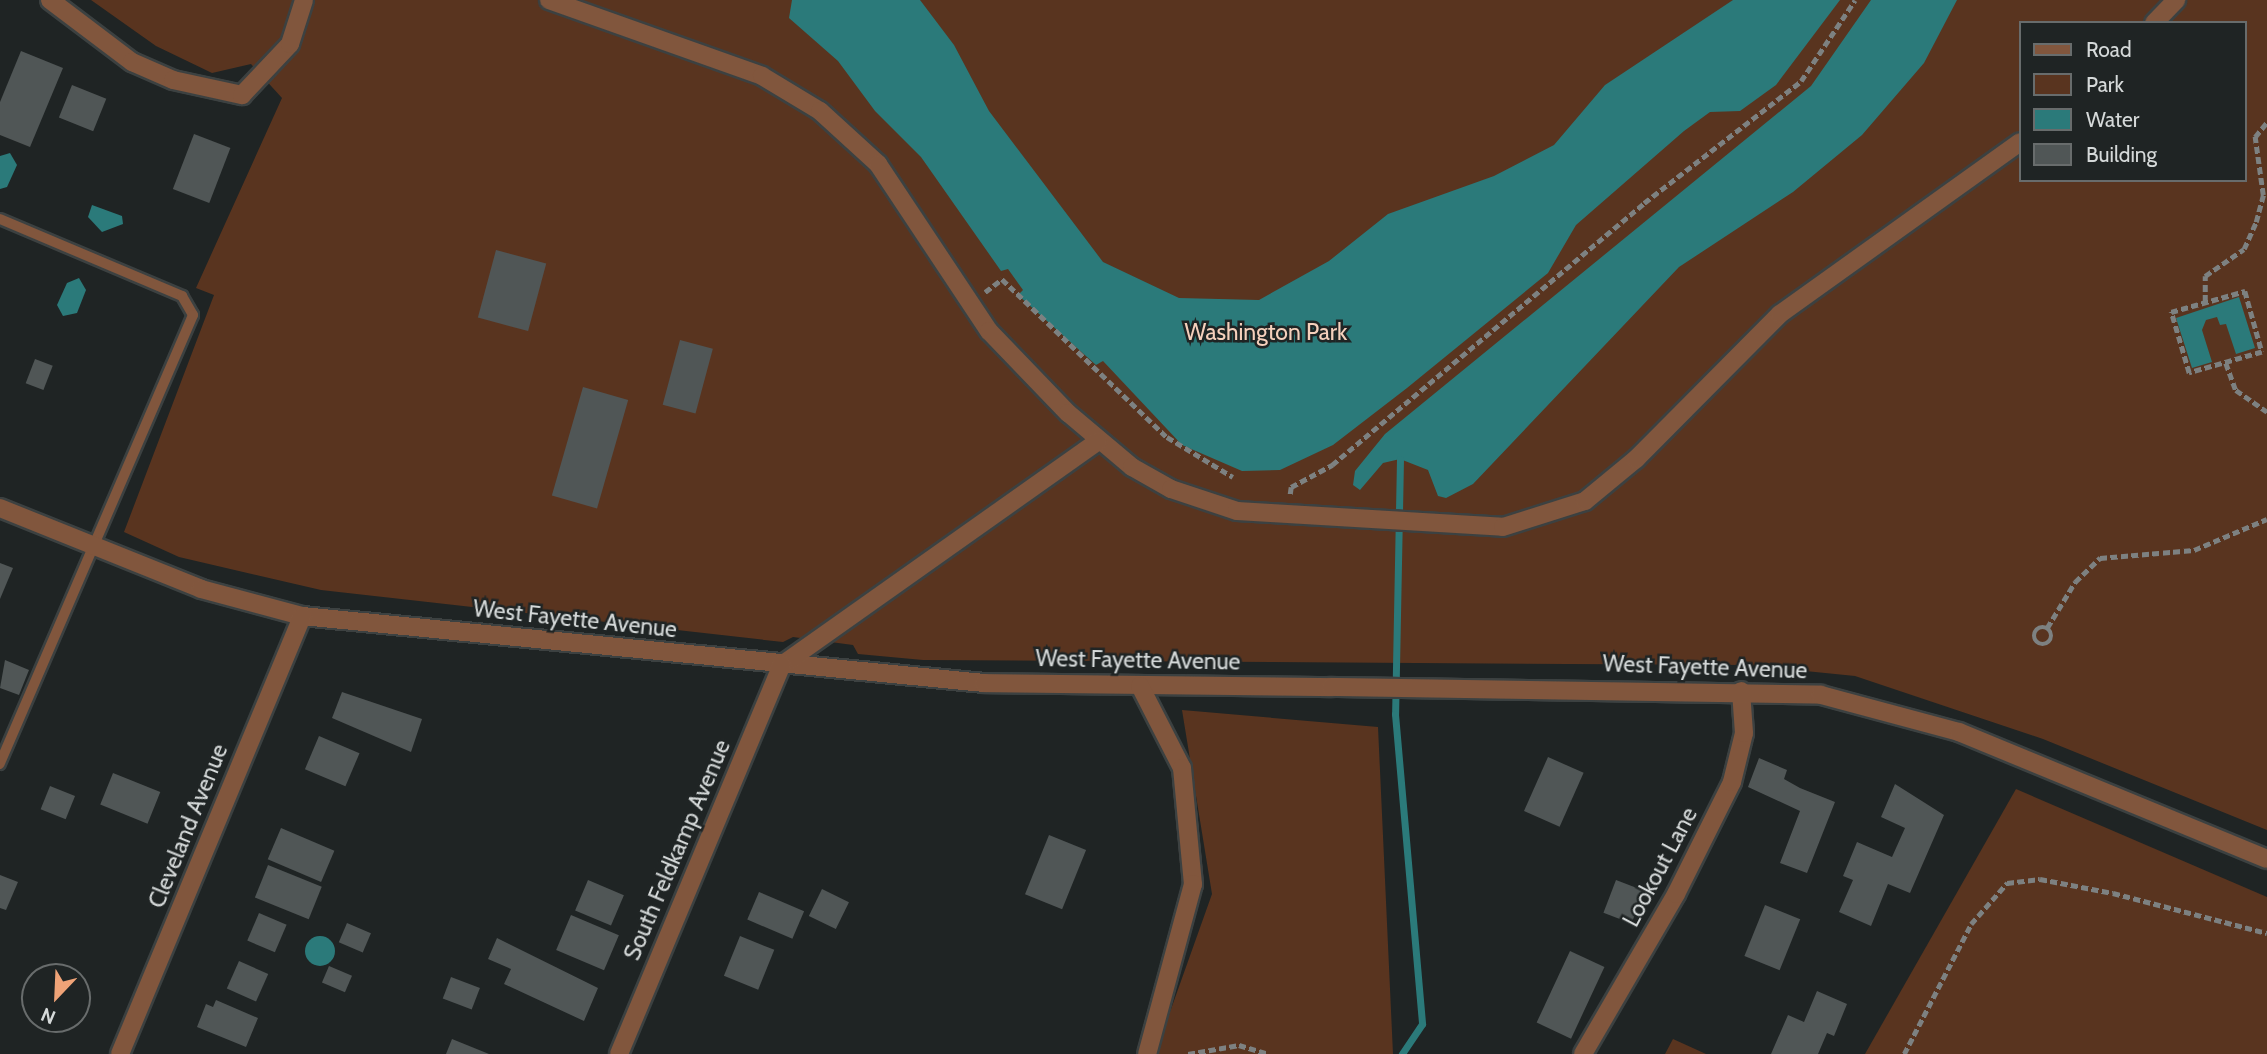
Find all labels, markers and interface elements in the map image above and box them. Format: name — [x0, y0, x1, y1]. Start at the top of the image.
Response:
legend — [2018, 21, 2246, 182]
text: Road — [2086, 37, 2132, 62]
text: Park — [2086, 72, 2124, 97]
text: Water — [2086, 107, 2139, 132]
text: Building — [2086, 142, 2157, 167]
park label: Washington Park — [1185, 318, 1347, 346]
street label: West Fayette Avenue — [472, 595, 678, 643]
street label: West Fayette Avenue — [1035, 644, 1241, 676]
street label: West Fayette Avenue — [1602, 650, 1808, 684]
street label: South Feldkamp Avenue — [618, 736, 736, 964]
street label: Cleveland Avenue — [143, 740, 233, 912]
street label: Lookout Lane — [1617, 803, 1703, 931]
north arrow — [21, 963, 91, 1033]
text: N — [38, 1003, 59, 1029]

